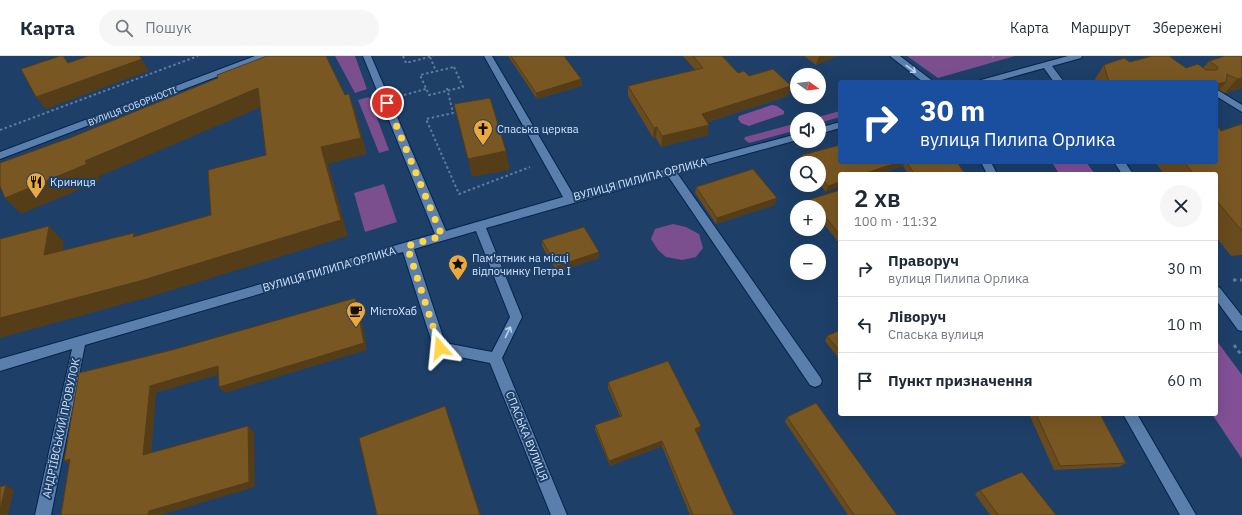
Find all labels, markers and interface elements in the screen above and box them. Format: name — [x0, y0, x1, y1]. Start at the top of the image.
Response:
search box — [99, 10, 379, 46]
text: Карта — [20, 16, 75, 40]
icon: search — [113, 17, 135, 39]
text: Пошук — [145, 18, 192, 37]
text: Карта — [1010, 19, 1049, 37]
text: Маршрут — [1071, 19, 1131, 37]
text: Збережені — [1153, 19, 1222, 37]
one-way arrow — [906, 65, 917, 73]
north arrow — [790, 68, 826, 104]
map controls — [790, 68, 826, 280]
street label: ВУЛИЦЯ СОБОРНОСТІ — [86, 84, 178, 128]
pin — [370, 86, 404, 120]
icon: arrive — [376, 92, 398, 114]
text: 30 m — [920, 92, 985, 129]
icon: right — [854, 96, 906, 148]
button: sound — [790, 112, 826, 148]
church icon: Спаська церква — [472, 118, 494, 146]
place label: Спаська церква — [497, 122, 579, 136]
text: вулиця Пилипа Орлика — [920, 128, 1115, 151]
street label: ВУЛИЦЯ ПИЛИПА ОРЛИКА — [572, 154, 708, 204]
button: search — [790, 156, 826, 192]
restaurant icon: Криниця — [25, 171, 47, 199]
place label: Криниця — [50, 175, 96, 189]
text: 2 хв — [854, 182, 901, 214]
button: close — [1160, 185, 1202, 227]
button: + — [790, 200, 826, 236]
text: 100 m · 11:32 — [854, 213, 937, 230]
street label: ВУЛИЦЯ ПИЛИПА ОРЛИКА — [261, 243, 397, 295]
button: − — [790, 244, 826, 280]
place label: Пам'ятник на місці відпочинку Петра I — [472, 251, 571, 278]
text: Праворуч — [888, 251, 959, 270]
place icon: Пам'ятник на місці відпочинку Петра I — [447, 253, 469, 281]
icon: right — [854, 258, 876, 280]
text: 30 m — [1167, 259, 1202, 278]
text: вулиця Пилипа Орлика — [888, 270, 1029, 287]
cafe icon: МістоХаб — [345, 300, 367, 328]
place label: МістоХаб — [370, 304, 417, 318]
text: Ліворуч — [888, 307, 946, 326]
icon: left — [854, 314, 876, 336]
text: 10 m — [1167, 315, 1202, 334]
one-way arrow — [505, 326, 512, 338]
text: Спаська вулиця — [888, 326, 984, 343]
position arrow — [419, 327, 461, 369]
street label: АНДРІЇВСЬКИЙ ПРОВУЛОК — [39, 357, 83, 499]
icon: arrive — [854, 370, 876, 392]
text: Пункт призначення — [888, 371, 1033, 390]
text: 60 m — [1167, 371, 1202, 390]
street label: СПАСЬКА ВУЛИЦЯ — [503, 389, 551, 483]

